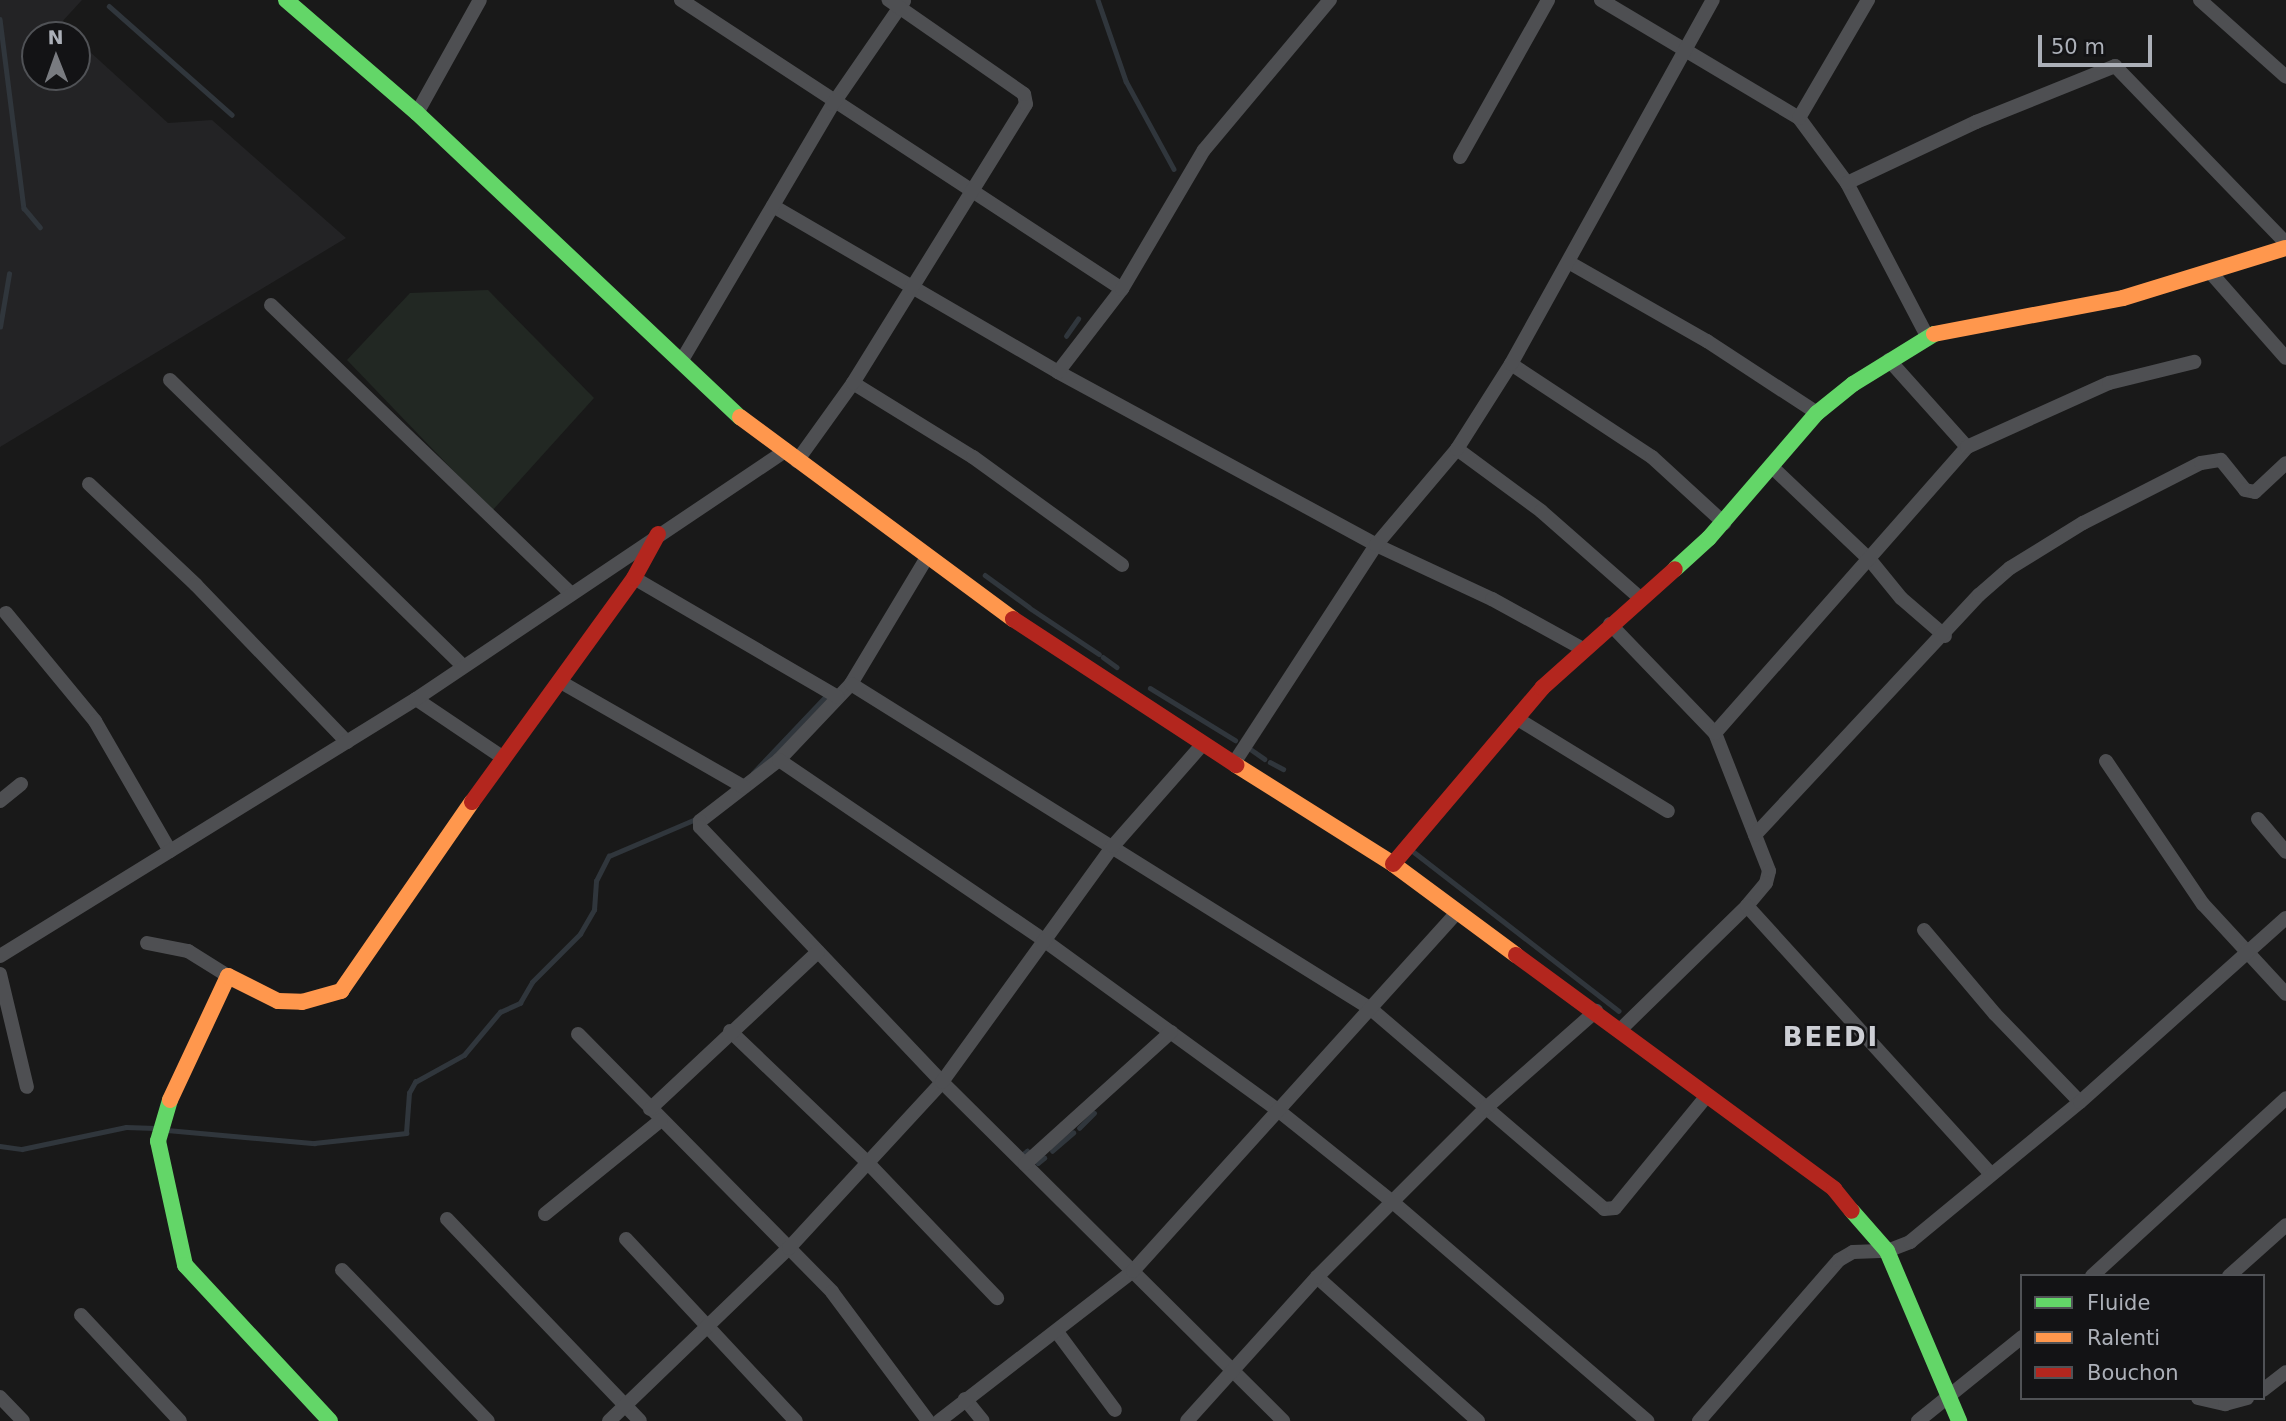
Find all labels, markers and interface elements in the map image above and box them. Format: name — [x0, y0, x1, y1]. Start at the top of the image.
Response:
north arrow — [21, 21, 91, 91]
scale bar — [2041, 21, 2155, 65]
text: N — [48, 26, 64, 48]
text: 50 m — [2051, 35, 2105, 59]
district label: BEEDI — [1783, 1022, 1879, 1054]
legend — [2020, 1274, 2265, 1400]
text: Fluide — [2087, 1291, 2150, 1315]
text: Ralenti — [2087, 1326, 2160, 1350]
text: Bouchon — [2087, 1361, 2179, 1385]

